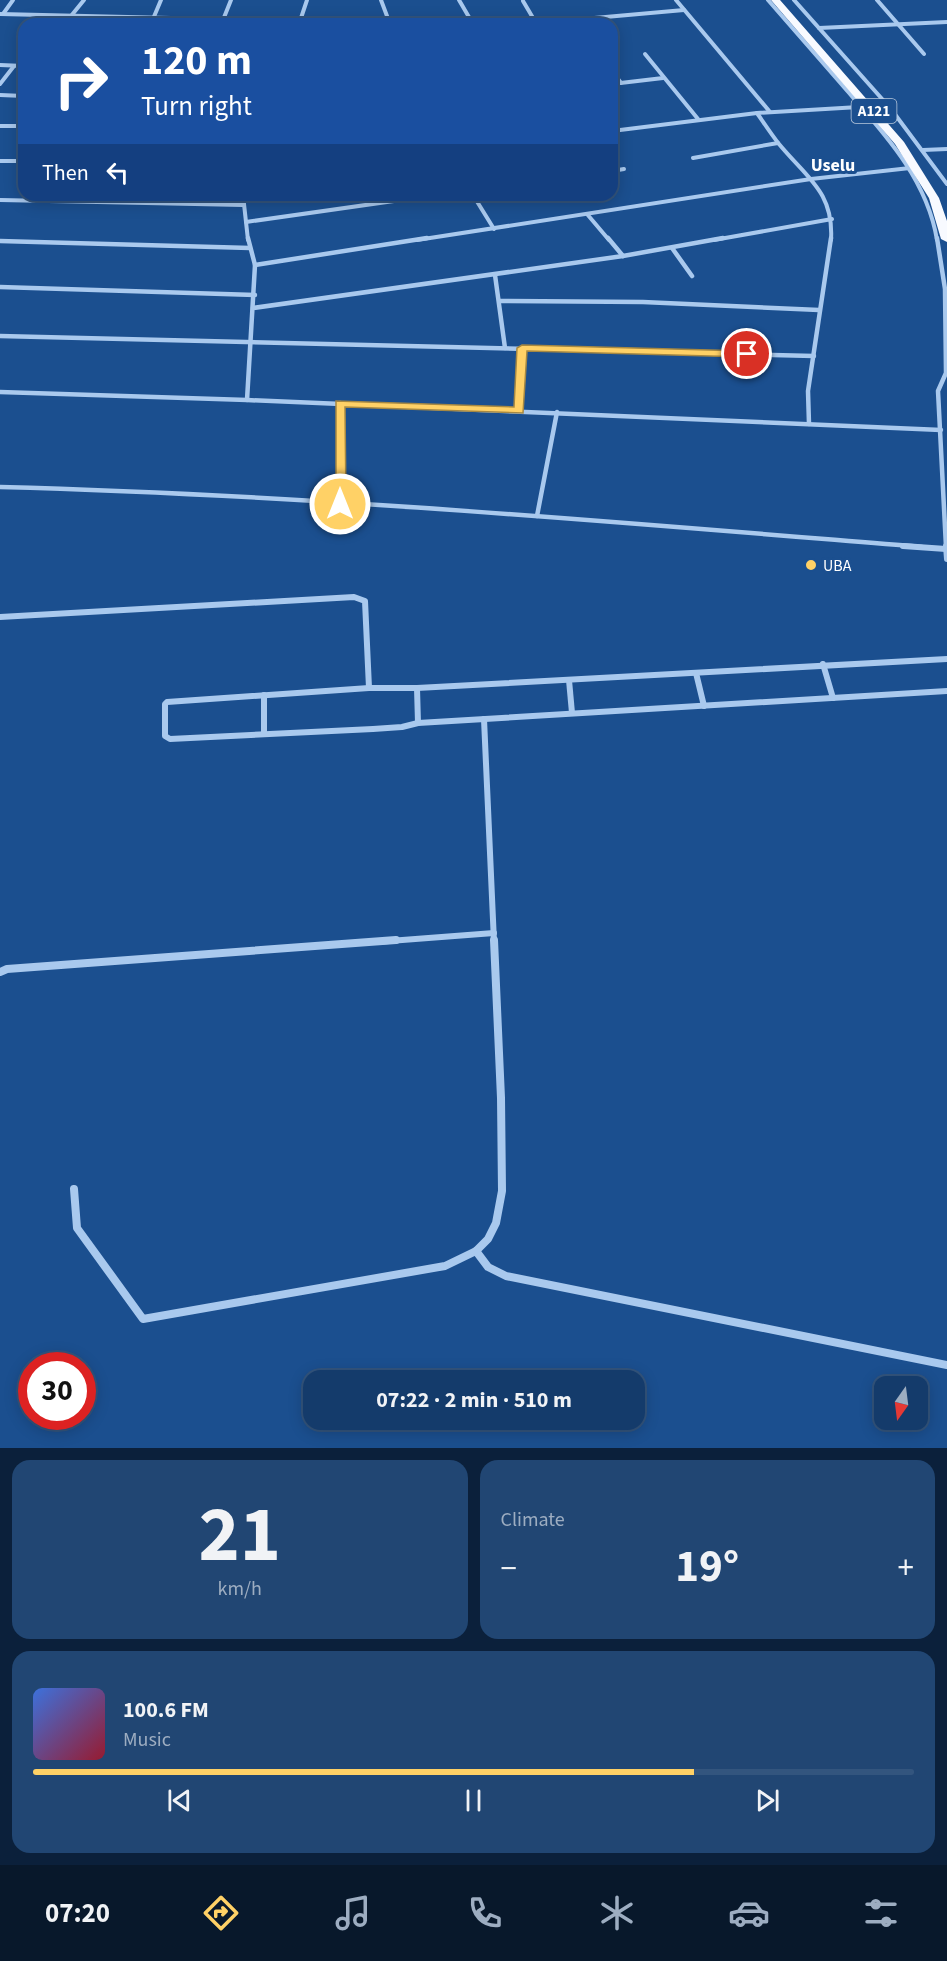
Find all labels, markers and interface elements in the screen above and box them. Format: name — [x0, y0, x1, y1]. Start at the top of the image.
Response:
text: 120 m — [141, 31, 252, 91]
icon: right — [42, 42, 120, 120]
text: Turn right — [141, 87, 252, 126]
road number: A121 — [852, 99, 896, 123]
district label: Uselu — [811, 153, 855, 178]
icon: left — [101, 156, 134, 189]
text: Then — [42, 157, 89, 189]
pin — [721, 328, 772, 379]
icon: arrive — [730, 337, 763, 370]
position arrow — [308, 472, 372, 536]
place label: UBA — [823, 555, 852, 577]
marker: UBA — [804, 558, 818, 572]
speed limit sign: 30 — [18, 1352, 96, 1430]
north arrow — [874, 1376, 928, 1430]
map controls — [874, 1376, 928, 1430]
text: 07:22 · 2 min · 510 m — [376, 1384, 572, 1416]
text: 21 — [199, 1480, 281, 1591]
text: Climate — [501, 1506, 565, 1534]
text: 19° — [675, 1535, 739, 1599]
text: − — [501, 1545, 517, 1592]
text: + — [898, 1545, 914, 1592]
text: km/h — [218, 1575, 262, 1603]
text: 100.6 FM — [123, 1694, 209, 1726]
text: Music — [123, 1726, 171, 1754]
icon: previous — [163, 1784, 196, 1817]
icon: pause — [457, 1784, 490, 1817]
icon: next — [751, 1784, 784, 1817]
icon: directions — [200, 1892, 242, 1934]
icon: music — [332, 1892, 374, 1934]
icon: phone — [464, 1892, 506, 1934]
icon: climate — [596, 1892, 638, 1934]
icon: car — [728, 1892, 770, 1934]
icon: filters — [860, 1892, 902, 1934]
text: 07:20 — [45, 1894, 110, 1933]

